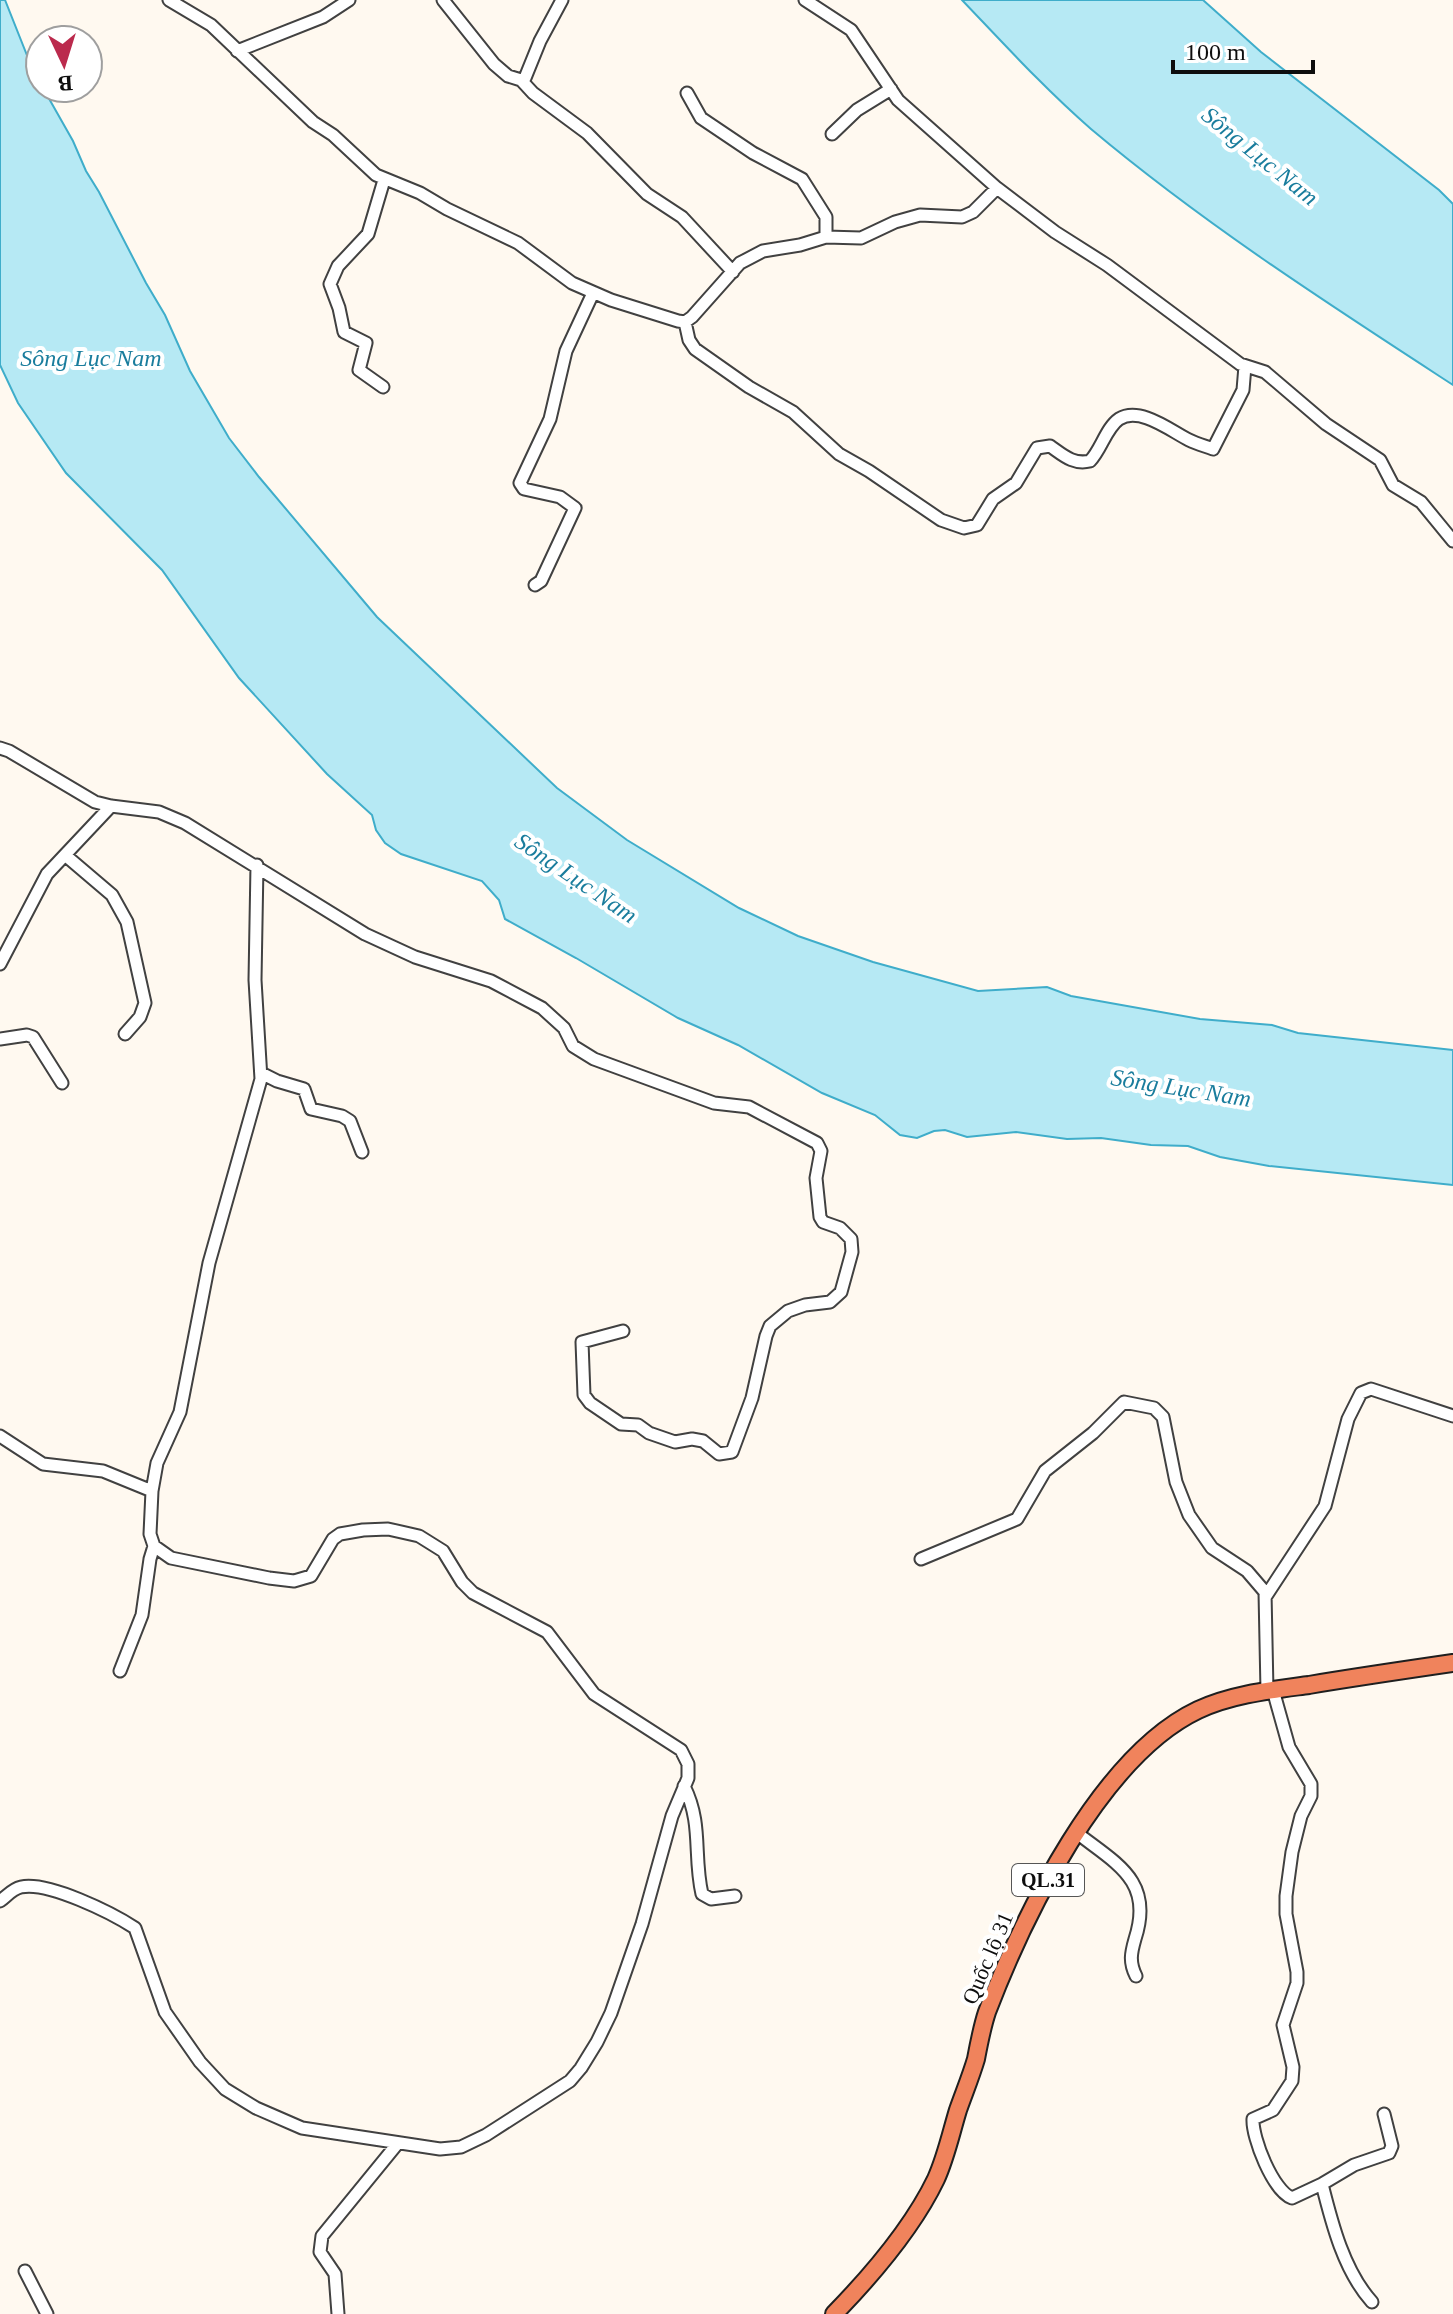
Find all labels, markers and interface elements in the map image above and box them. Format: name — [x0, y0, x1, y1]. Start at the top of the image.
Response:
north arrow — [24, 24, 104, 104]
scale bar — [1173, 24, 1313, 74]
text: 100 m — [1185, 39, 1246, 65]
text: B — [57, 70, 74, 96]
water label: Sông Lục Nam — [1197, 101, 1323, 211]
water label: Sông Lục Nam — [20, 345, 162, 371]
water label: Sông Lục Nam — [510, 828, 642, 928]
water label: Sông Lục Nam — [1109, 1064, 1253, 1112]
road number: QL.31 — [1012, 1864, 1084, 1896]
street label: Quốc lộ 31 — [957, 1908, 1018, 2008]

